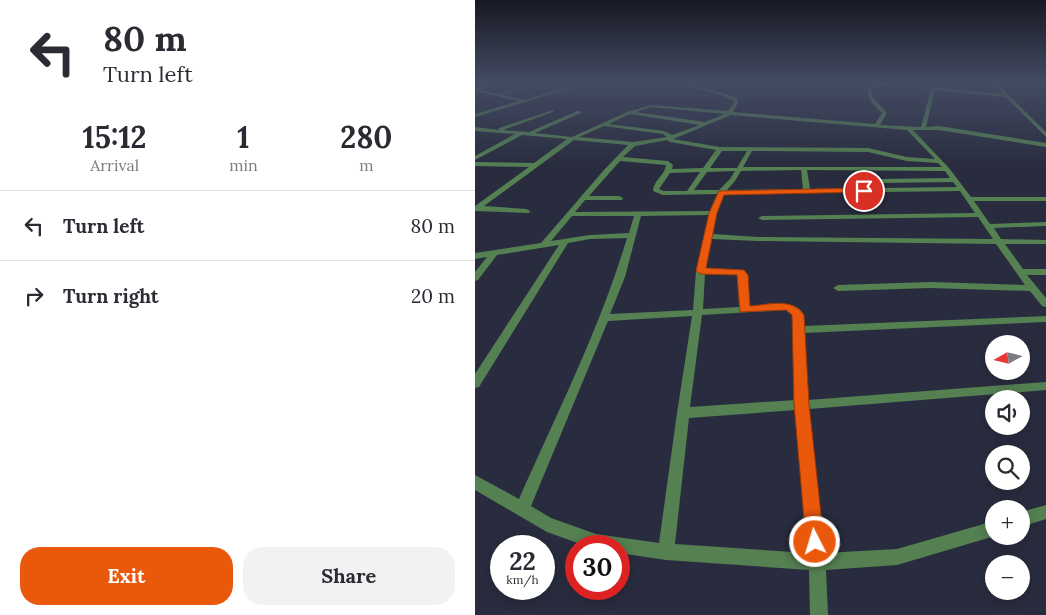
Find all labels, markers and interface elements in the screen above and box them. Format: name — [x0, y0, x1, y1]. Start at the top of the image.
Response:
text: 80 m — [103, 16, 187, 61]
icon: left — [20, 20, 85, 85]
text: Turn left — [103, 60, 193, 88]
text: 15:12 — [83, 118, 147, 156]
text: 1 — [237, 118, 250, 156]
text: 280 — [340, 118, 392, 156]
text: Arrival — [90, 155, 139, 175]
text: min — [229, 155, 258, 175]
text: m — [359, 155, 373, 175]
pin — [843, 170, 885, 212]
icon: arrive — [850, 177, 878, 205]
icon: left — [20, 212, 48, 240]
text: Turn left — [63, 214, 144, 238]
text: 80 m — [411, 214, 455, 238]
icon: right — [20, 282, 48, 310]
text: Turn right — [63, 284, 159, 308]
text: 20 m — [411, 284, 455, 308]
north arrow — [985, 335, 1030, 380]
map controls — [985, 335, 1030, 600]
button: sound — [985, 390, 1030, 435]
button: search — [985, 445, 1030, 490]
button: + — [985, 500, 1030, 545]
position arrow — [788, 515, 840, 567]
speed limit sign: 30 — [565, 535, 630, 600]
text: 22 — [509, 545, 536, 577]
button: Exit — [20, 547, 233, 605]
button: Share — [243, 547, 455, 605]
button: − — [985, 555, 1030, 600]
text: km/h — [506, 572, 539, 587]

